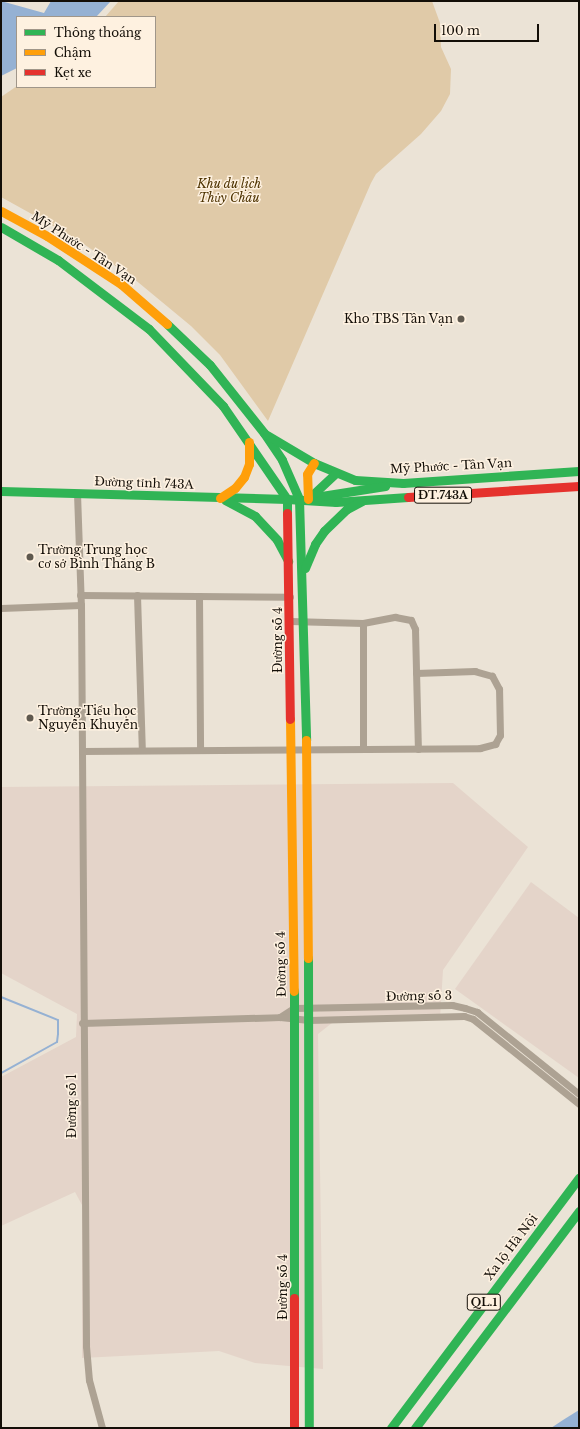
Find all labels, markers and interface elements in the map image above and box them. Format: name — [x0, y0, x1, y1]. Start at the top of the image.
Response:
legend — [16, 16, 156, 88]
scale bar — [436, 16, 541, 42]
text: 100 m — [441, 23, 480, 38]
text: Thông thoáng — [54, 25, 141, 40]
text: Chậm — [54, 45, 91, 60]
text: Kẹt xe — [54, 65, 92, 80]
park label: Khu du lịch Thủy Châu — [197, 177, 261, 205]
street label: Mỹ Phước - Tân Vạn — [28, 208, 140, 288]
place label: Kho TBS Tân Vạn — [343, 312, 453, 326]
marker: Kho TBS Tân Vạn — [456, 314, 466, 324]
street label: Mỹ Phước - Tân Vạn — [389, 456, 513, 476]
street label: Đường tỉnh 743A — [94, 474, 194, 492]
road number: ĐT.743A — [414, 486, 472, 504]
place label: Trường Trung học cơ sở Bình Thắng B — [38, 543, 155, 571]
marker: Trường Trung học cơ sở Bình Thắng B — [25, 552, 35, 562]
street label: Đường số 4 — [271, 607, 285, 673]
place label: Trường Tiểu học Nguyễn Khuyến — [38, 704, 138, 732]
marker: Trường Tiểu học Nguyễn Khuyến — [25, 713, 35, 723]
street label: Đường số 4 — [273, 931, 289, 997]
street label: Đường số 3 — [386, 988, 452, 1004]
street label: Đường số 1 — [65, 1074, 79, 1138]
street label: Xa lộ Hà Nội — [481, 1211, 541, 1283]
street label: Đường số 4 — [276, 1254, 290, 1320]
road number: QL.1 — [466, 1293, 502, 1311]

